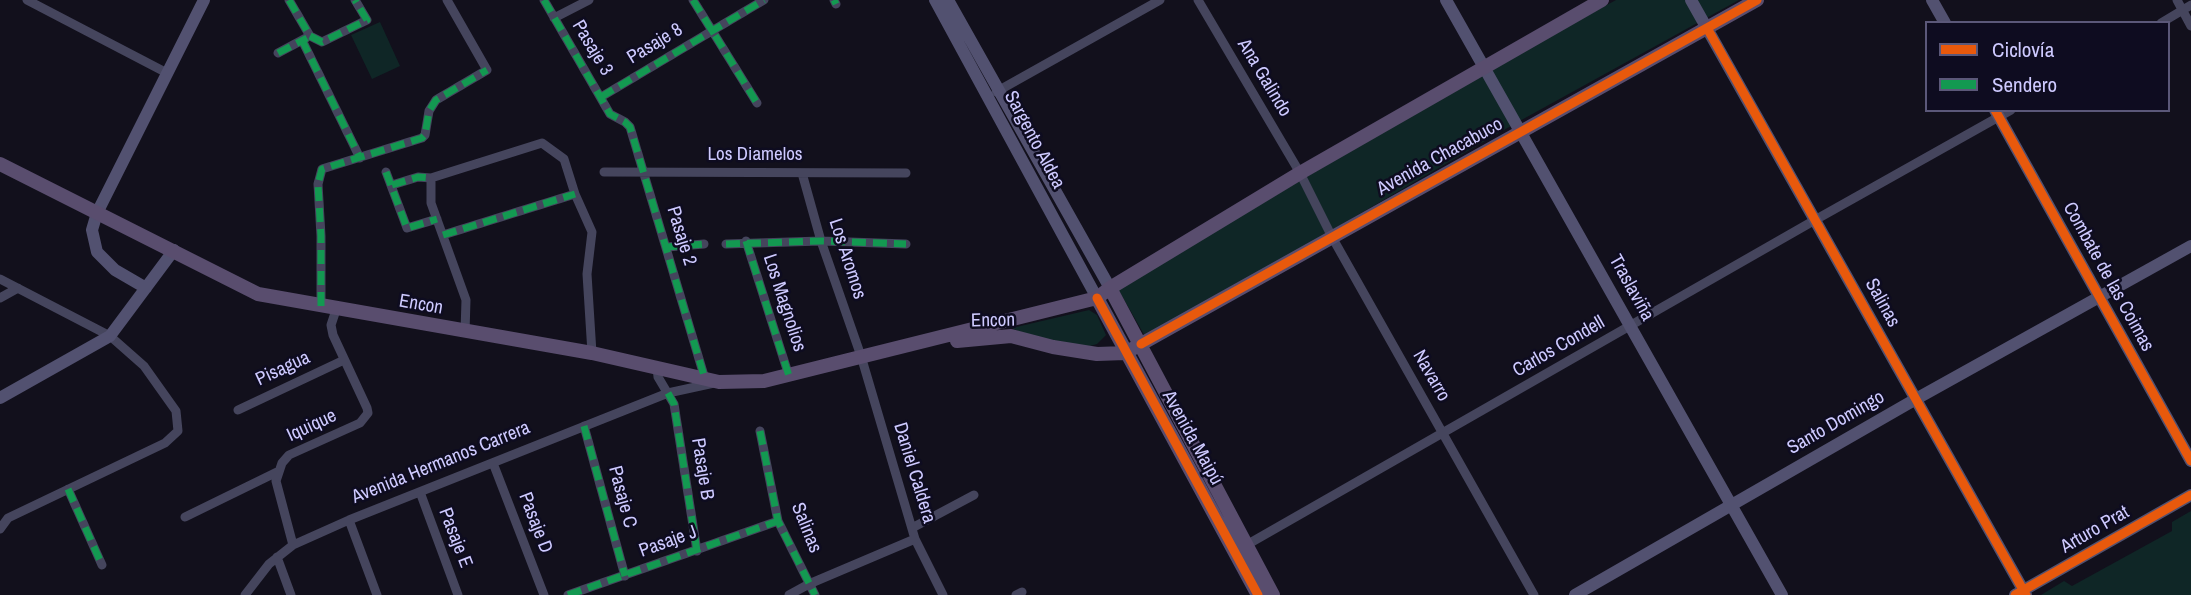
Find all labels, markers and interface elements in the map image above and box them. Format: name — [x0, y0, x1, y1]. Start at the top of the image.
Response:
street label: Pasaje 3 — [567, 16, 617, 80]
street label: Pasaje 8 — [623, 19, 687, 69]
legend — [1925, 21, 2170, 112]
street label: Ana Galindo — [1232, 35, 1296, 121]
text: Ciclovía — [1992, 35, 2054, 64]
text: Sendero — [1992, 70, 2057, 99]
street label: Sargento Aldea — [999, 87, 1069, 193]
street label: Avenida Chacabuco — [1373, 113, 1507, 201]
street label: Los Diamelos — [707, 144, 803, 166]
street label: Combate de las Coimas — [2058, 198, 2158, 356]
street label: Pasaje 2 — [661, 204, 701, 268]
street label: Los Aromos — [823, 216, 871, 302]
street label: Los Magnolios — [758, 251, 810, 355]
street label: Traslaviña — [1604, 251, 1658, 325]
street label: Salinas — [1859, 275, 1905, 331]
street label: Encon — [397, 290, 445, 320]
street label: Encon — [971, 309, 1015, 333]
street label: Carlos Condell — [1509, 312, 1609, 382]
street label: Navarro — [1407, 346, 1455, 406]
street label: Pisagua — [252, 347, 314, 391]
street label: Santo Domingo — [1783, 386, 1889, 460]
street label: Avenida Maipú — [1157, 387, 1227, 489]
street label: Iquique — [284, 405, 340, 447]
street label: Avenida Hermanos Carrera — [349, 417, 533, 509]
street label: Daniel Caldera — [888, 420, 940, 526]
street label: Pasaje B — [686, 436, 718, 502]
street label: Pasaje C — [603, 464, 641, 530]
street label: Pasaje D — [513, 489, 557, 557]
street label: Salinas — [786, 500, 826, 556]
street label: Arturo Prat — [2057, 501, 2133, 559]
street label: Pasaje E — [433, 505, 477, 571]
street label: Pasaje J — [636, 521, 700, 563]

